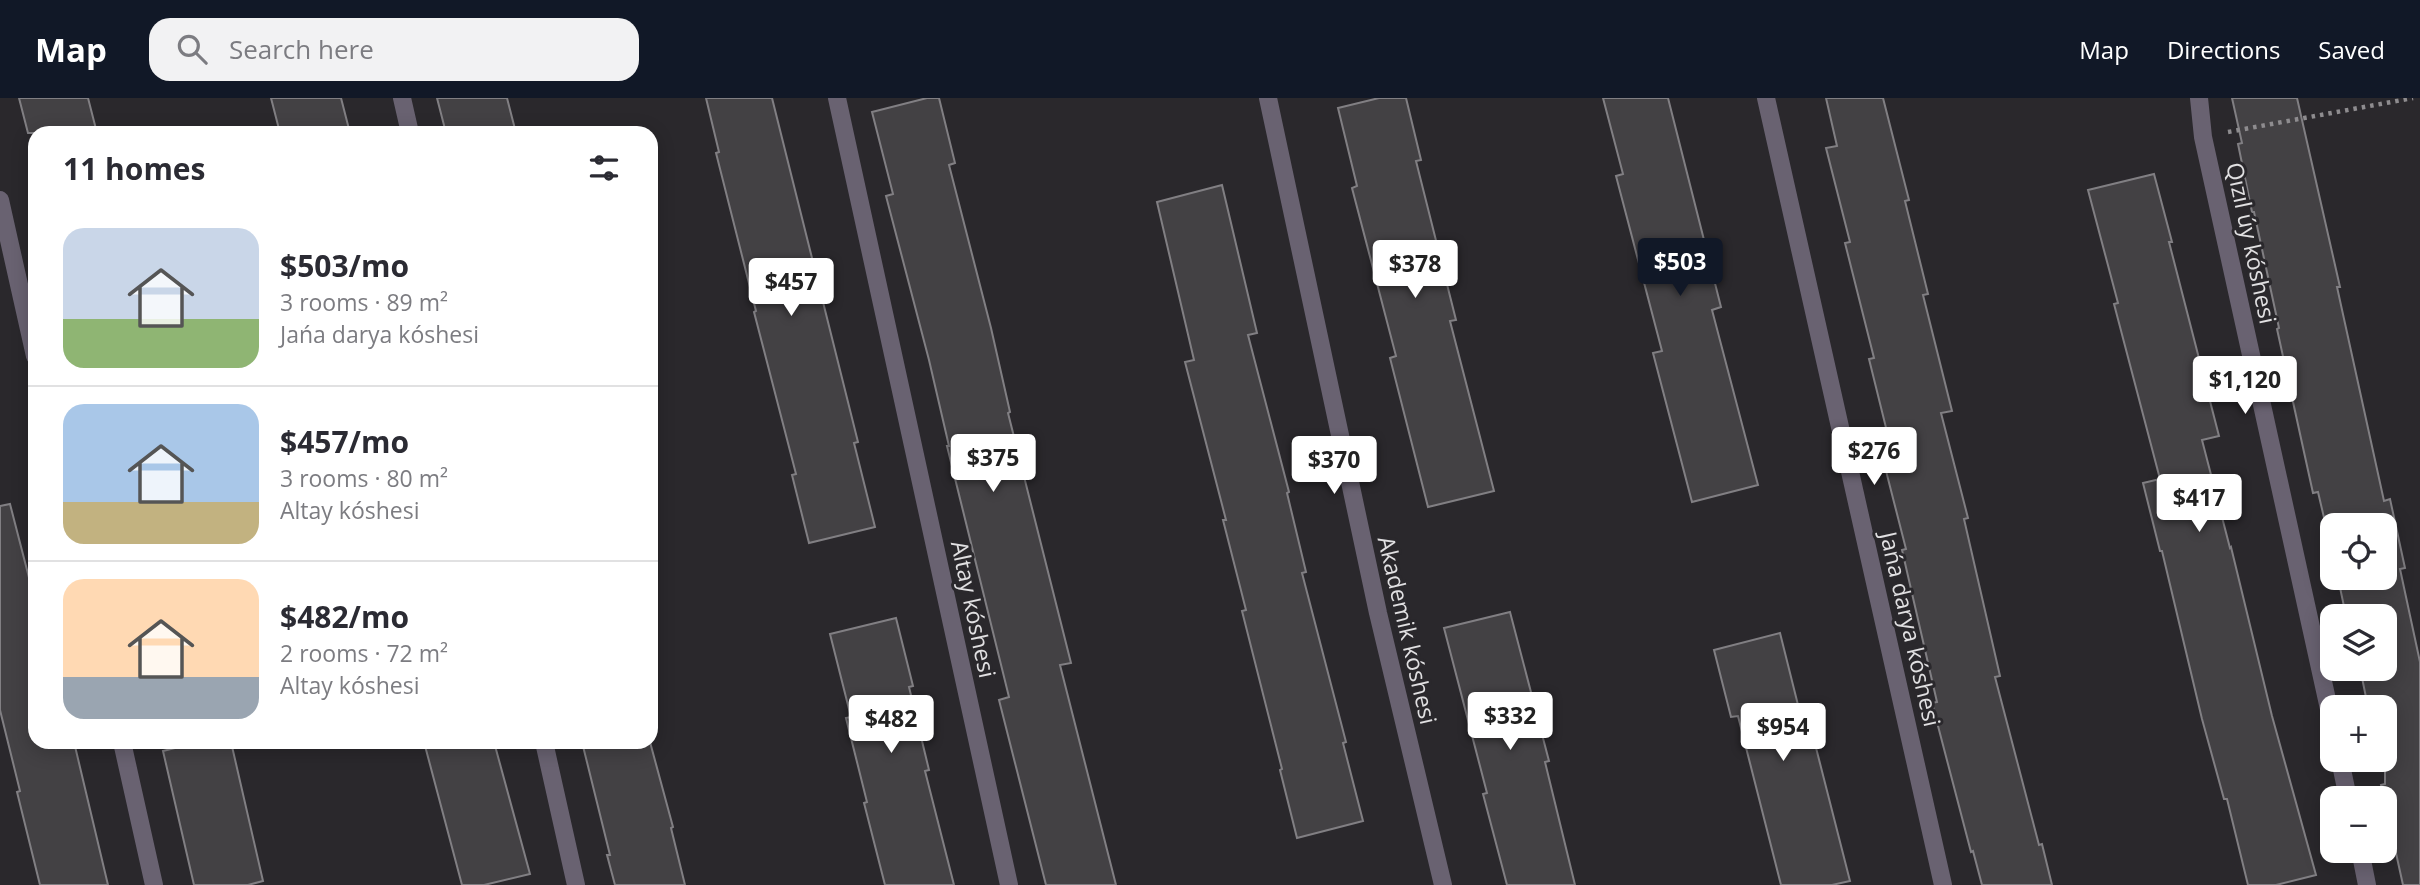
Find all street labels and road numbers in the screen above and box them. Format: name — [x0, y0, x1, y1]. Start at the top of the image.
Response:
street label: Qızıl úy kóshesi — [2219, 159, 2285, 327]
street label: Jańa darya kóshesi — [1873, 526, 1949, 730]
street label: Akademik kóshesi — [1371, 533, 1445, 727]
street label: Altay kóshesi — [944, 537, 1004, 681]

